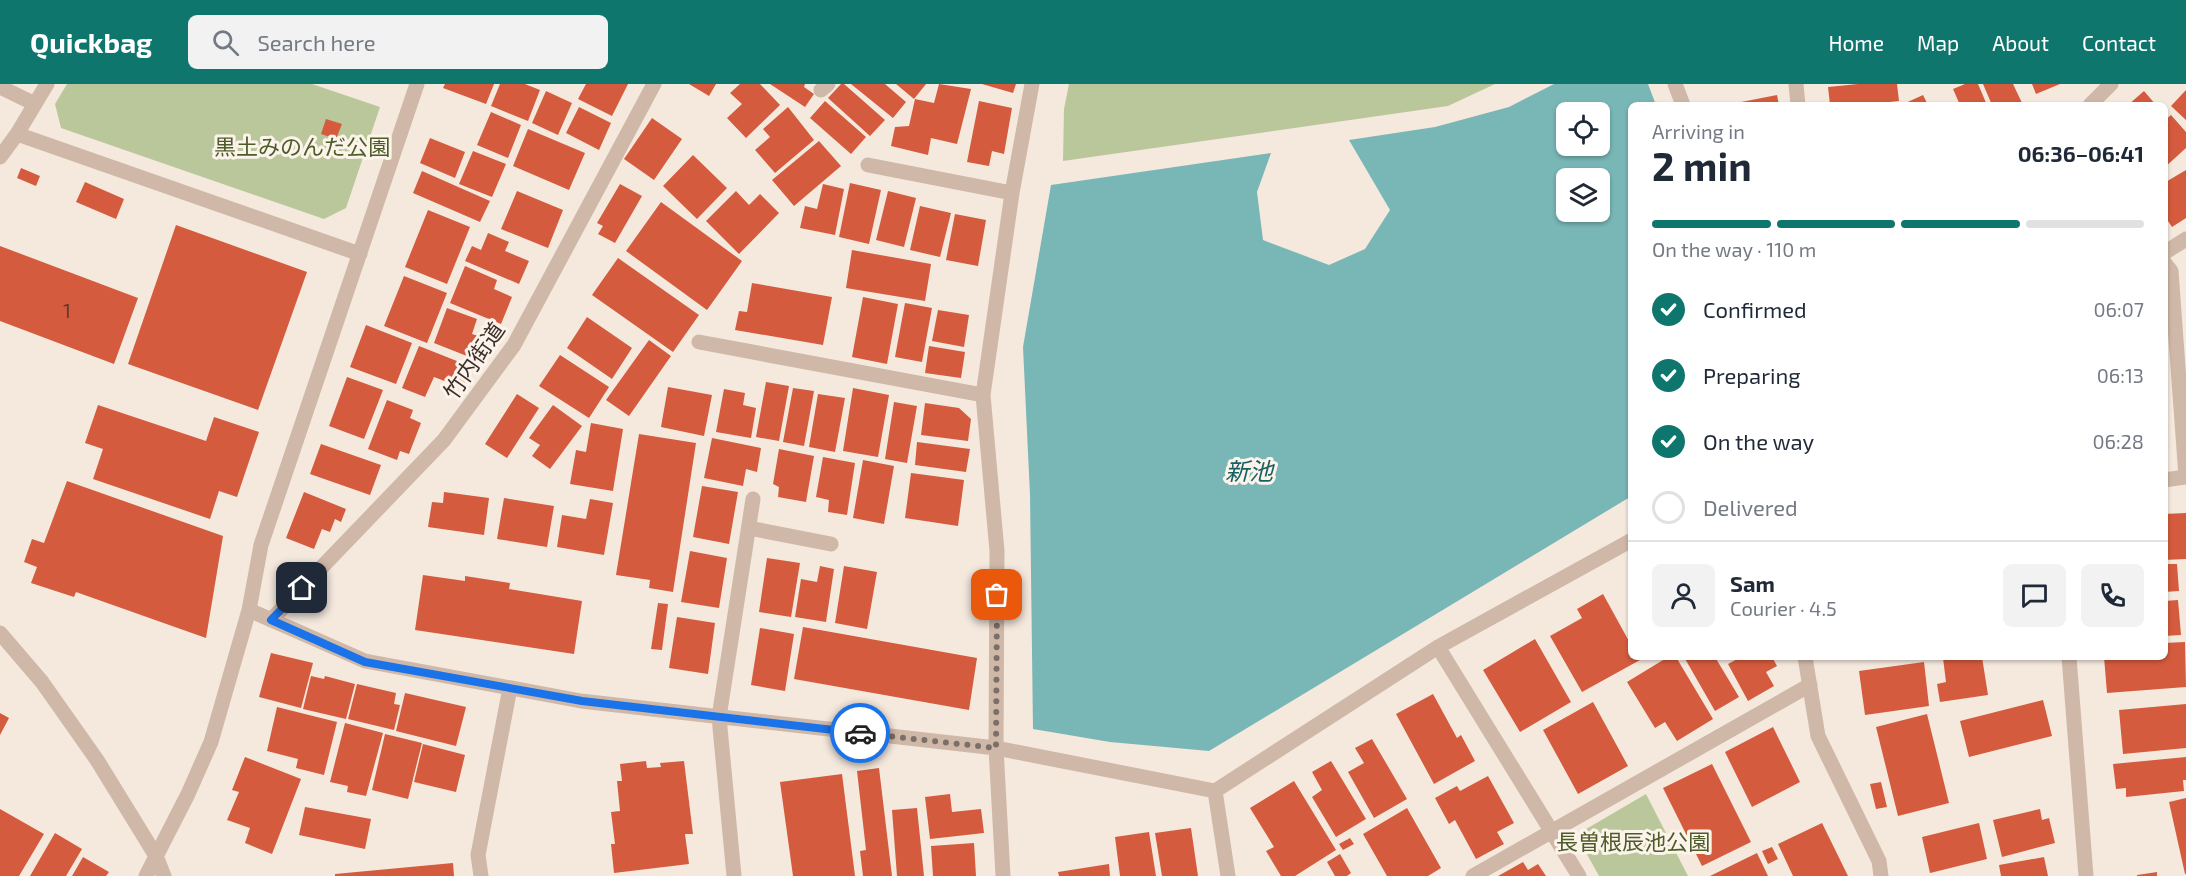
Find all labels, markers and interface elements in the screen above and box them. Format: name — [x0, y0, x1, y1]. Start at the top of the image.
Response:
search box — [188, 15, 608, 69]
text: Quickbag — [30, 25, 152, 59]
icon: search — [209, 26, 242, 59]
text: Search here — [257, 29, 376, 55]
text: Home — [1828, 30, 1884, 55]
text: Map — [1917, 30, 1959, 55]
text: About — [1992, 30, 2049, 55]
text: Contact — [2082, 30, 2156, 55]
map controls — [1556, 102, 1610, 222]
button: locate — [1556, 102, 1610, 156]
text: Arriving in — [1652, 119, 1745, 143]
park label: 黒土みのんだ公園 — [214, 133, 390, 159]
text: 06:36–06:41 — [2018, 140, 2144, 166]
text: 2 min — [1652, 142, 1752, 189]
button: layers — [1556, 168, 1610, 222]
text: On the way · 110 m — [1652, 237, 1816, 261]
icon: check — [1652, 293, 1685, 326]
text: Confirmed — [1703, 296, 1807, 322]
text: 06:07 — [2093, 297, 2144, 321]
house number: 1 — [63, 298, 71, 322]
street label: 竹内街道 — [437, 316, 509, 404]
icon: check — [1652, 359, 1685, 392]
text: Preparing — [1703, 362, 1801, 388]
text: 06:13 — [2097, 363, 2144, 387]
icon: check — [1652, 425, 1685, 458]
text: On the way — [1703, 428, 1814, 454]
text: 06:28 — [2092, 429, 2144, 453]
water label: 新池 — [1225, 456, 1275, 485]
text: Delivered — [1703, 494, 1798, 520]
pin — [276, 562, 327, 613]
button: person — [1652, 564, 1715, 627]
button: chat — [2003, 564, 2066, 627]
button: phone — [2081, 564, 2144, 627]
pin — [971, 569, 1022, 620]
text: Sam — [1730, 570, 1775, 596]
icon: home — [285, 571, 318, 604]
icon: bag — [980, 578, 1013, 611]
text: Courier · 4.5 — [1730, 596, 1837, 620]
courier — [830, 703, 890, 763]
icon: car — [844, 717, 877, 750]
park label: 長曽根辰池公園 — [1556, 828, 1710, 854]

